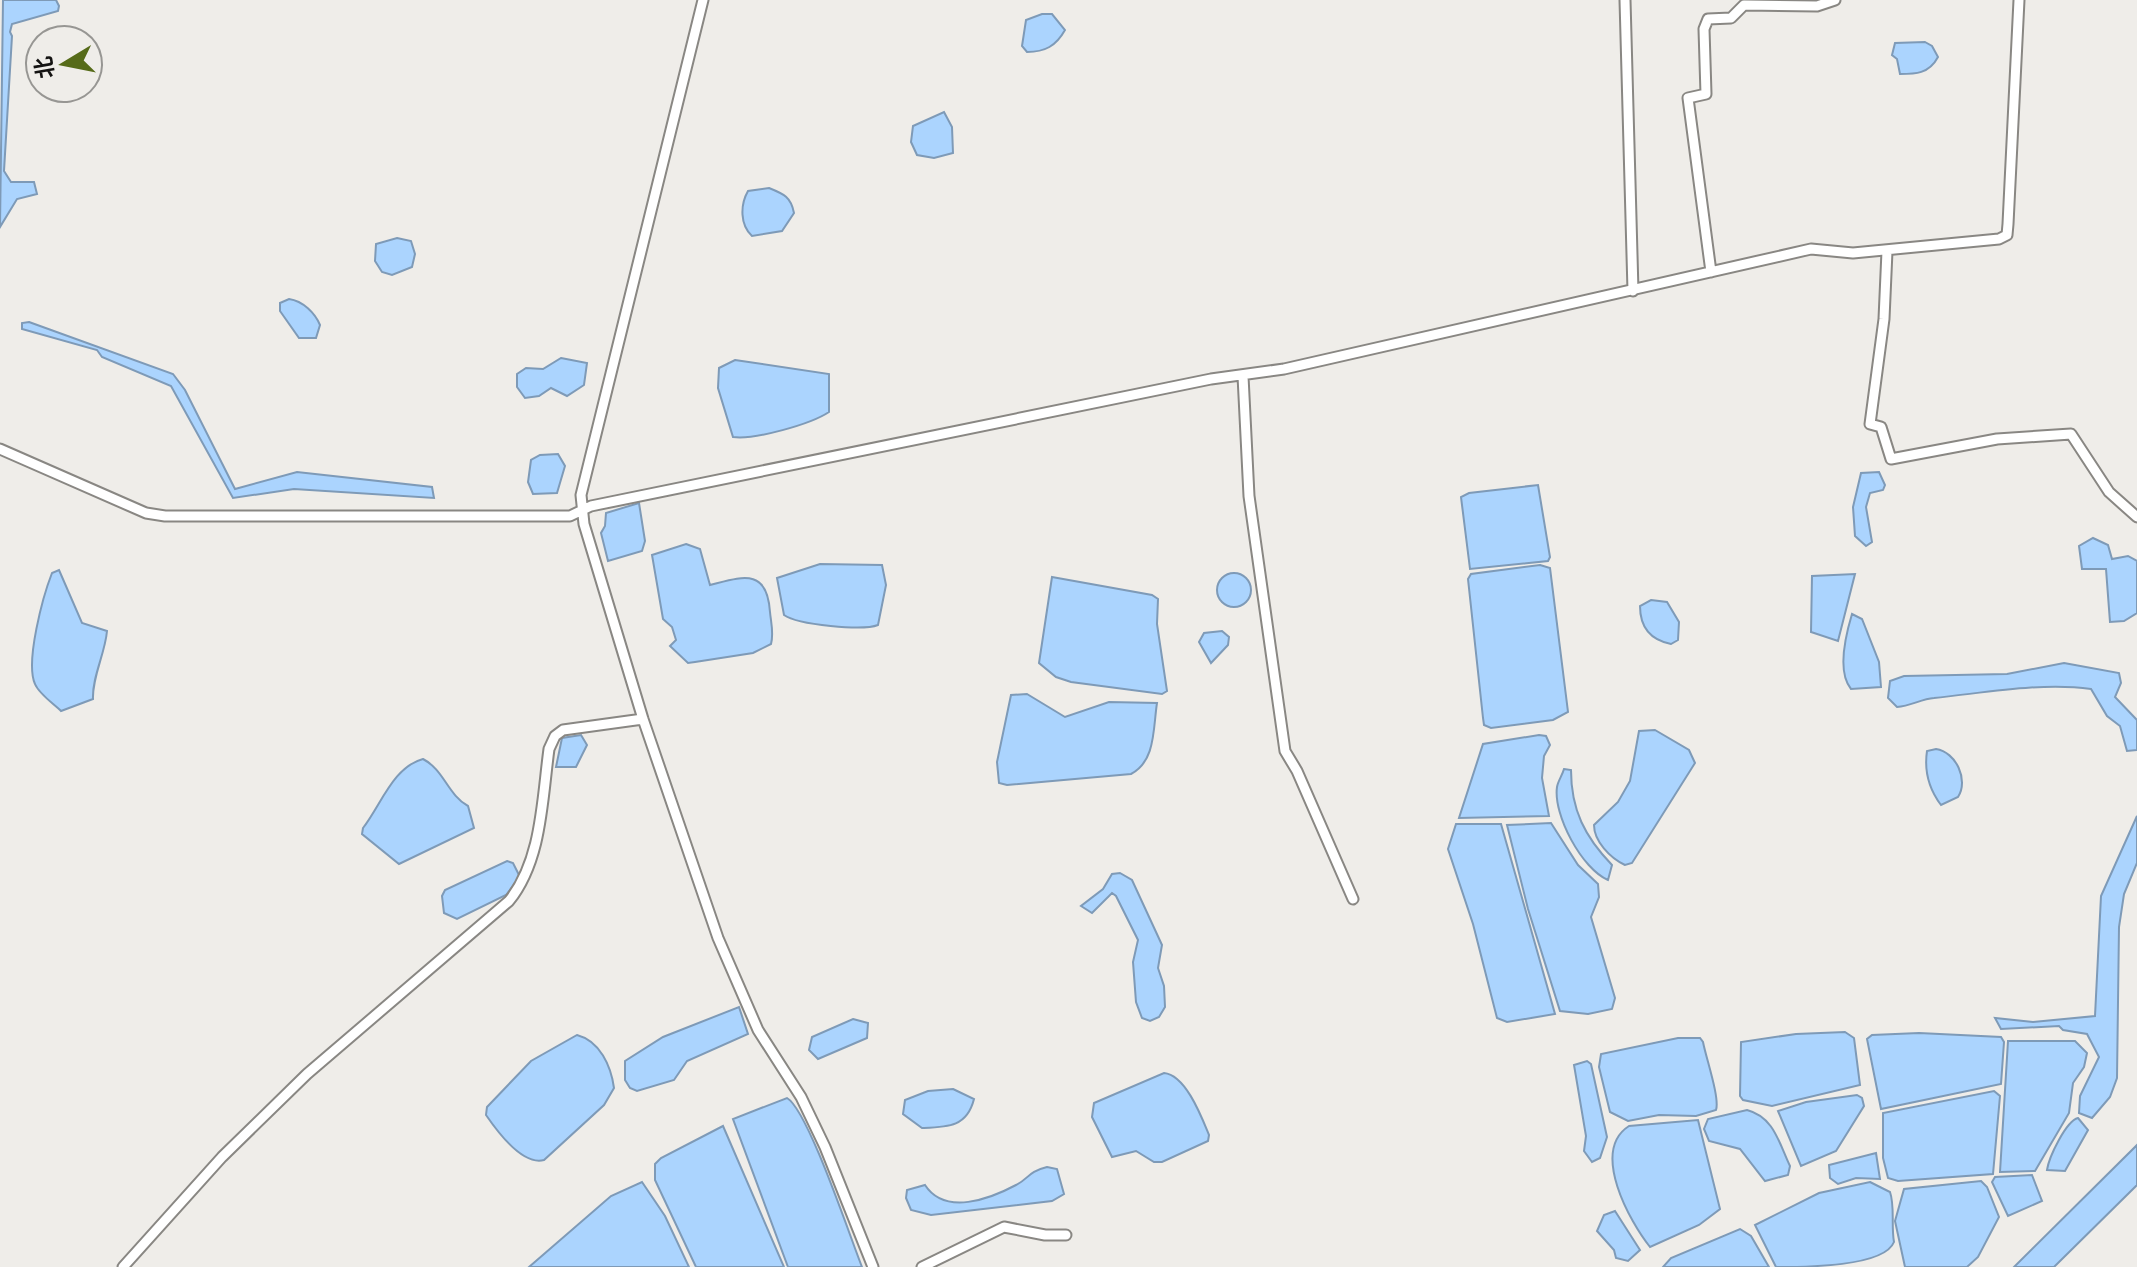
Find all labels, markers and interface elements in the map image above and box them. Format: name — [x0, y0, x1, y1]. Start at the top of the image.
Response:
north arrow — [24, 24, 104, 104]
text: 北 — [31, 54, 60, 80]

